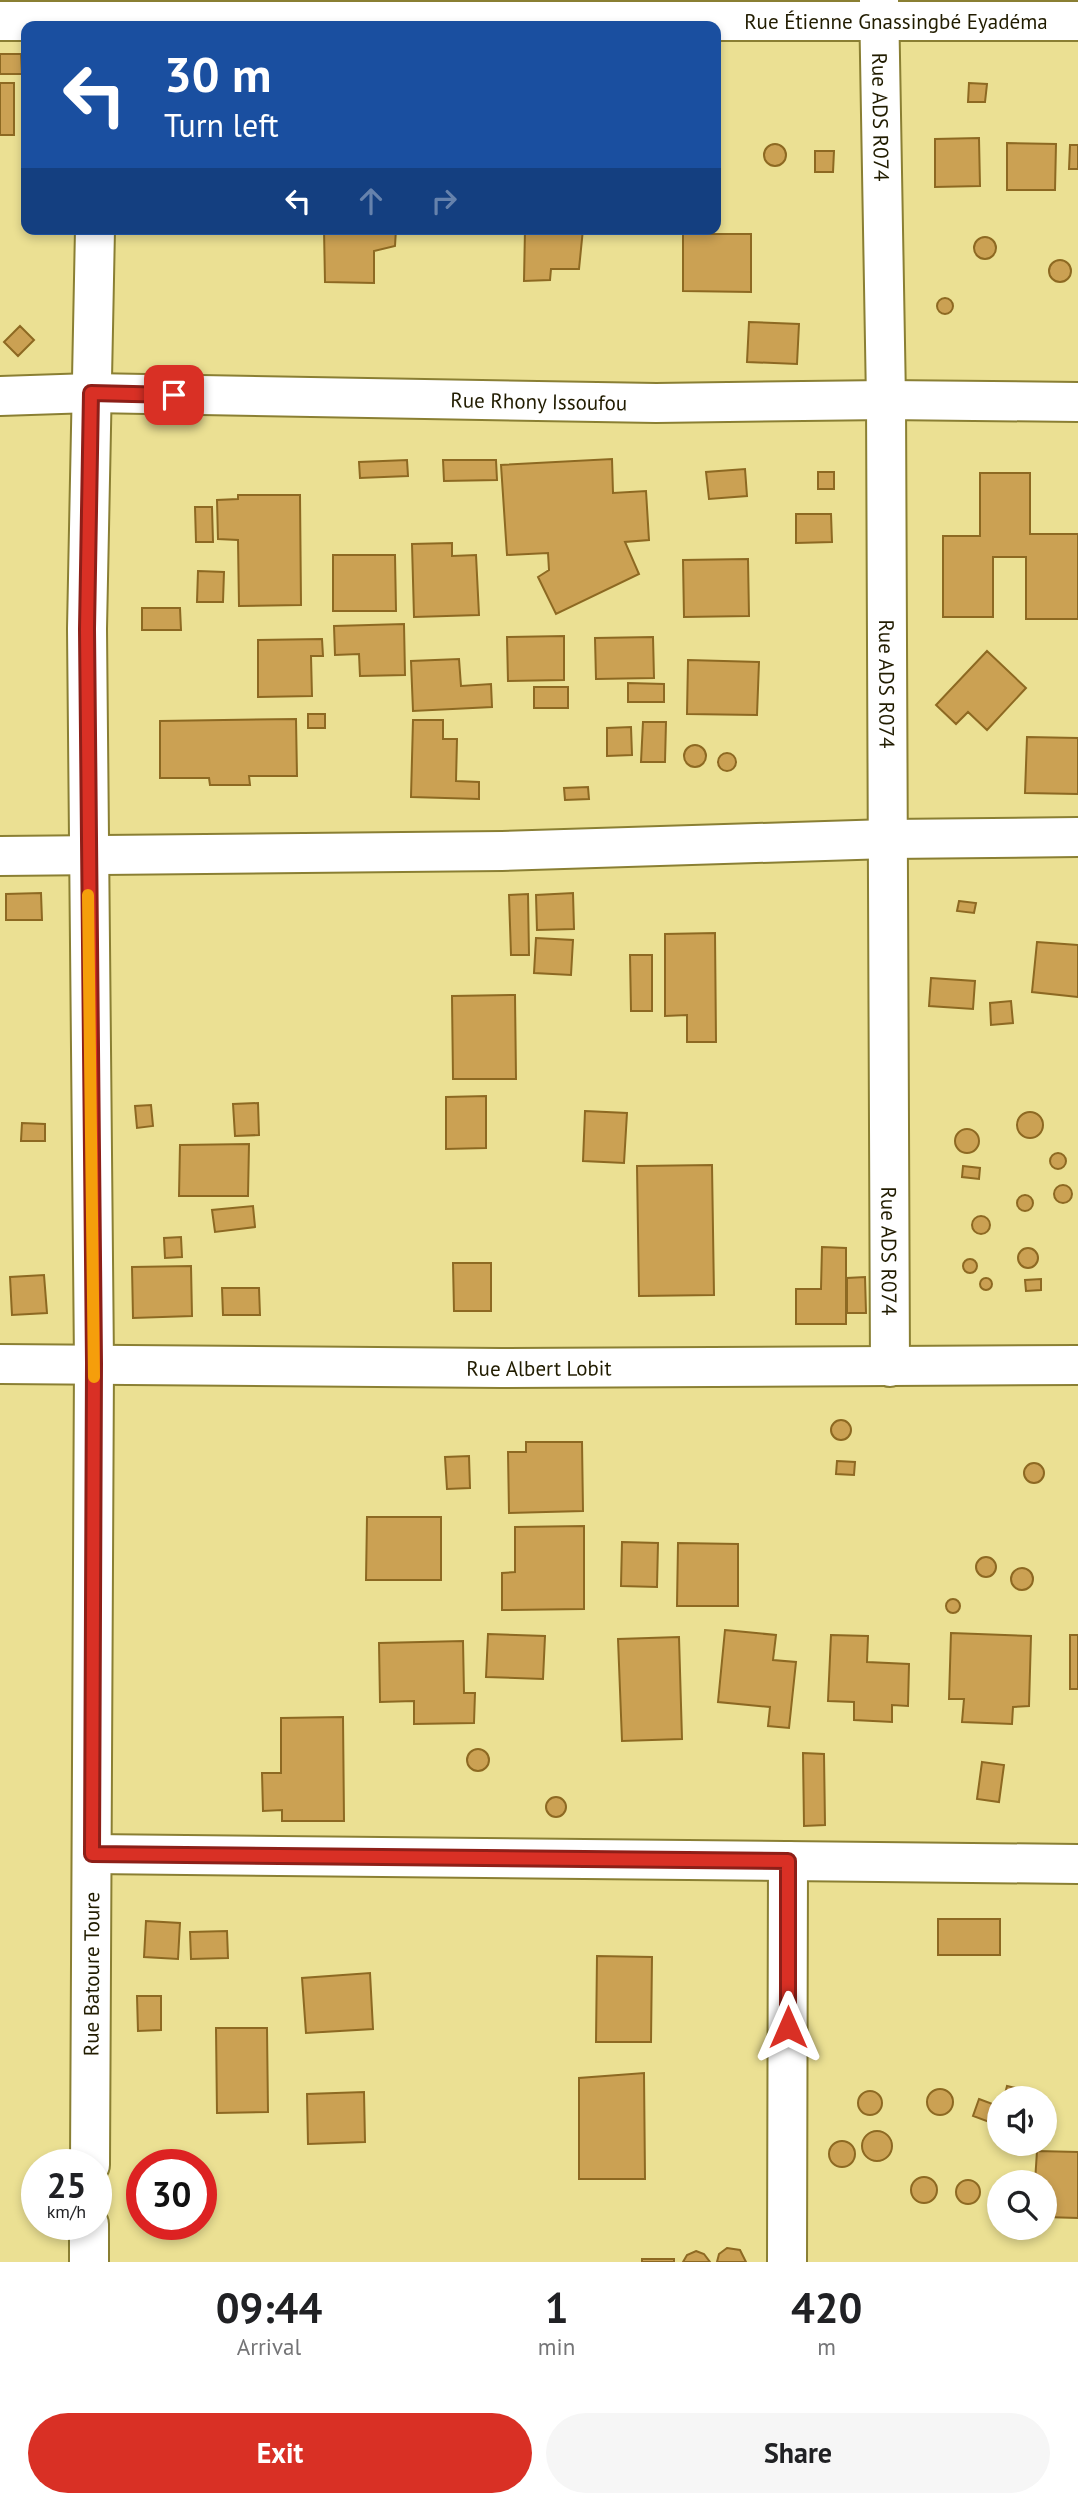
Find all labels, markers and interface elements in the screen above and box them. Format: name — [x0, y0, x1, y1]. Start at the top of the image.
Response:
street label: Rue Étienne Gnassingbé Eyadéma — [744, 8, 1048, 35]
text: 30 m — [164, 42, 271, 106]
icon: left — [49, 49, 140, 140]
street label: Rue ADS R074 — [866, 52, 896, 182]
text: Turn left — [164, 104, 279, 146]
icon: left — [279, 182, 317, 220]
icon: ahead — [352, 182, 390, 220]
icon: right — [425, 182, 463, 220]
pin — [144, 365, 204, 425]
icon: arrive — [155, 376, 193, 414]
street label: Rue Rhony Issoufou — [450, 386, 627, 416]
street label: Rue ADS R074 — [873, 619, 901, 748]
street label: Rue ADS R074 — [876, 1186, 903, 1315]
street label: Rue Albert Lobit — [466, 1354, 612, 1382]
street label: Rue Batoure Toure — [77, 1892, 105, 2056]
position arrow — [751, 1990, 825, 2064]
map controls — [987, 2086, 1057, 2240]
button: sound — [987, 2086, 1057, 2156]
speed limit sign: 30 — [126, 2149, 217, 2240]
text: 25 — [47, 2162, 86, 2208]
button: search — [987, 2170, 1057, 2240]
text: km/h — [47, 2200, 86, 2223]
text: 09:44 — [216, 2280, 322, 2335]
text: 1 — [545, 2280, 568, 2335]
text: 420 — [791, 2280, 862, 2335]
text: Arrival — [237, 2332, 301, 2361]
text: min — [538, 2332, 575, 2361]
text: m — [817, 2332, 836, 2361]
button: Exit — [28, 2413, 532, 2493]
button: Share — [546, 2413, 1050, 2493]

